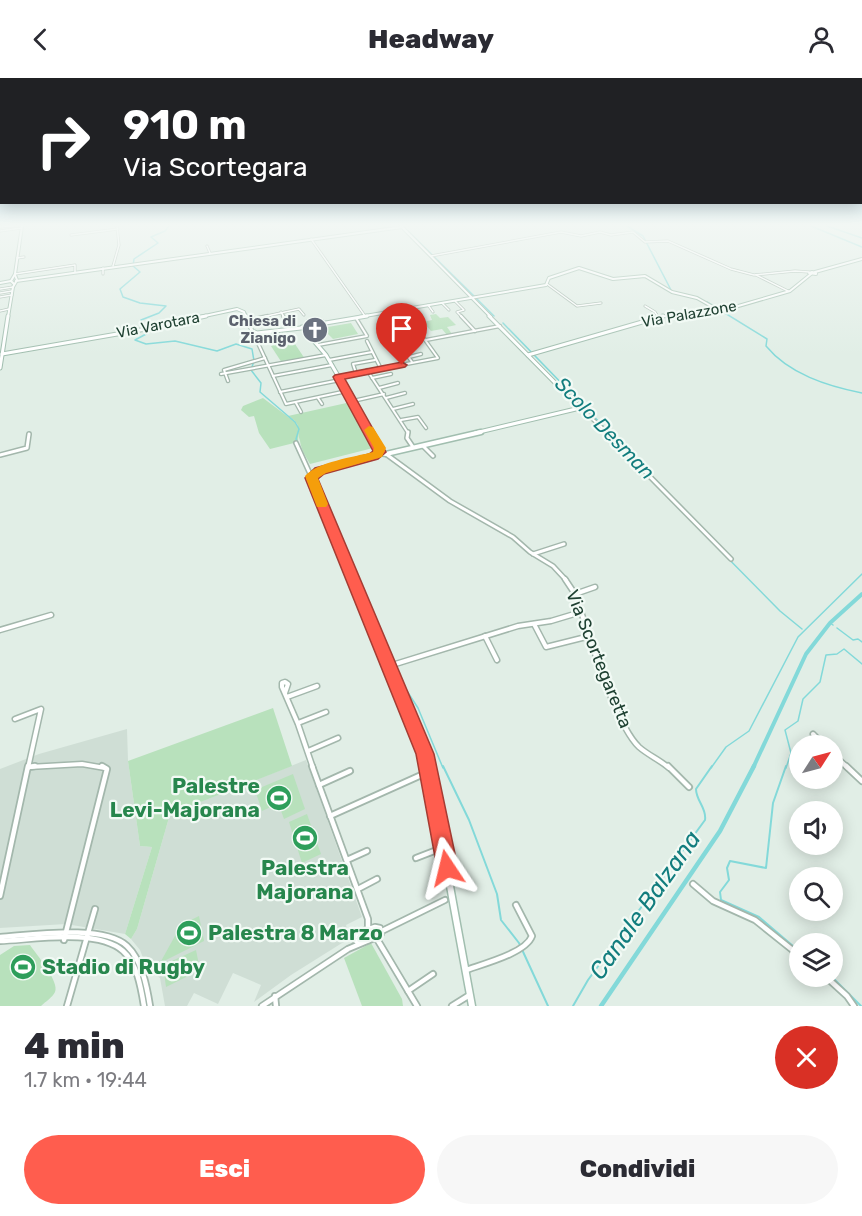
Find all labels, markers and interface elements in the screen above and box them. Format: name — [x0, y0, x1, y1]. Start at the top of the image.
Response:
icon: back — [24, 23, 57, 56]
text: Headway — [368, 23, 494, 55]
icon: person — [805, 23, 838, 56]
text: 910 m — [123, 100, 247, 150]
icon: right — [24, 102, 102, 180]
text: Via Scortegara — [123, 151, 308, 183]
street label: Via Palazzone — [640, 297, 738, 331]
pin — [376, 303, 427, 365]
street label: Via Varotara — [115, 308, 201, 342]
place label: Chiesa di Zianigo — [228, 312, 296, 347]
icon: arrive — [385, 312, 418, 345]
church icon: Chiesa di Zianigo — [300, 315, 330, 345]
water label: Scolo Desman — [550, 372, 660, 484]
street label: Via Scortegaretta — [561, 587, 637, 731]
north arrow — [789, 735, 843, 789]
map controls — [789, 735, 843, 987]
place label: Palestre Levi-Majorana — [110, 773, 260, 822]
sports icon: Palestre Levi-Majorana — [264, 783, 294, 813]
button: sound — [789, 801, 843, 855]
sports icon: Palestra Majorana — [290, 823, 320, 853]
water label: Canale Balzana — [583, 825, 707, 985]
position arrow — [415, 836, 479, 900]
place label: Palestra Majorana — [256, 855, 354, 904]
button: search — [789, 867, 843, 921]
sports icon: Palestra 8 Marzo — [174, 918, 204, 948]
place label: Palestra 8 Marzo — [208, 920, 383, 945]
button: layers — [789, 933, 843, 987]
sports icon: Stadio di Rugby — [8, 952, 38, 982]
place label: Stadio di Rugby — [42, 954, 205, 979]
text: 4 min — [24, 1024, 125, 1067]
button: close — [775, 1026, 838, 1089]
text: 1.7 km · 19:44 — [24, 1068, 147, 1092]
button: Esci — [24, 1135, 425, 1204]
button: Condividi — [437, 1135, 838, 1204]

